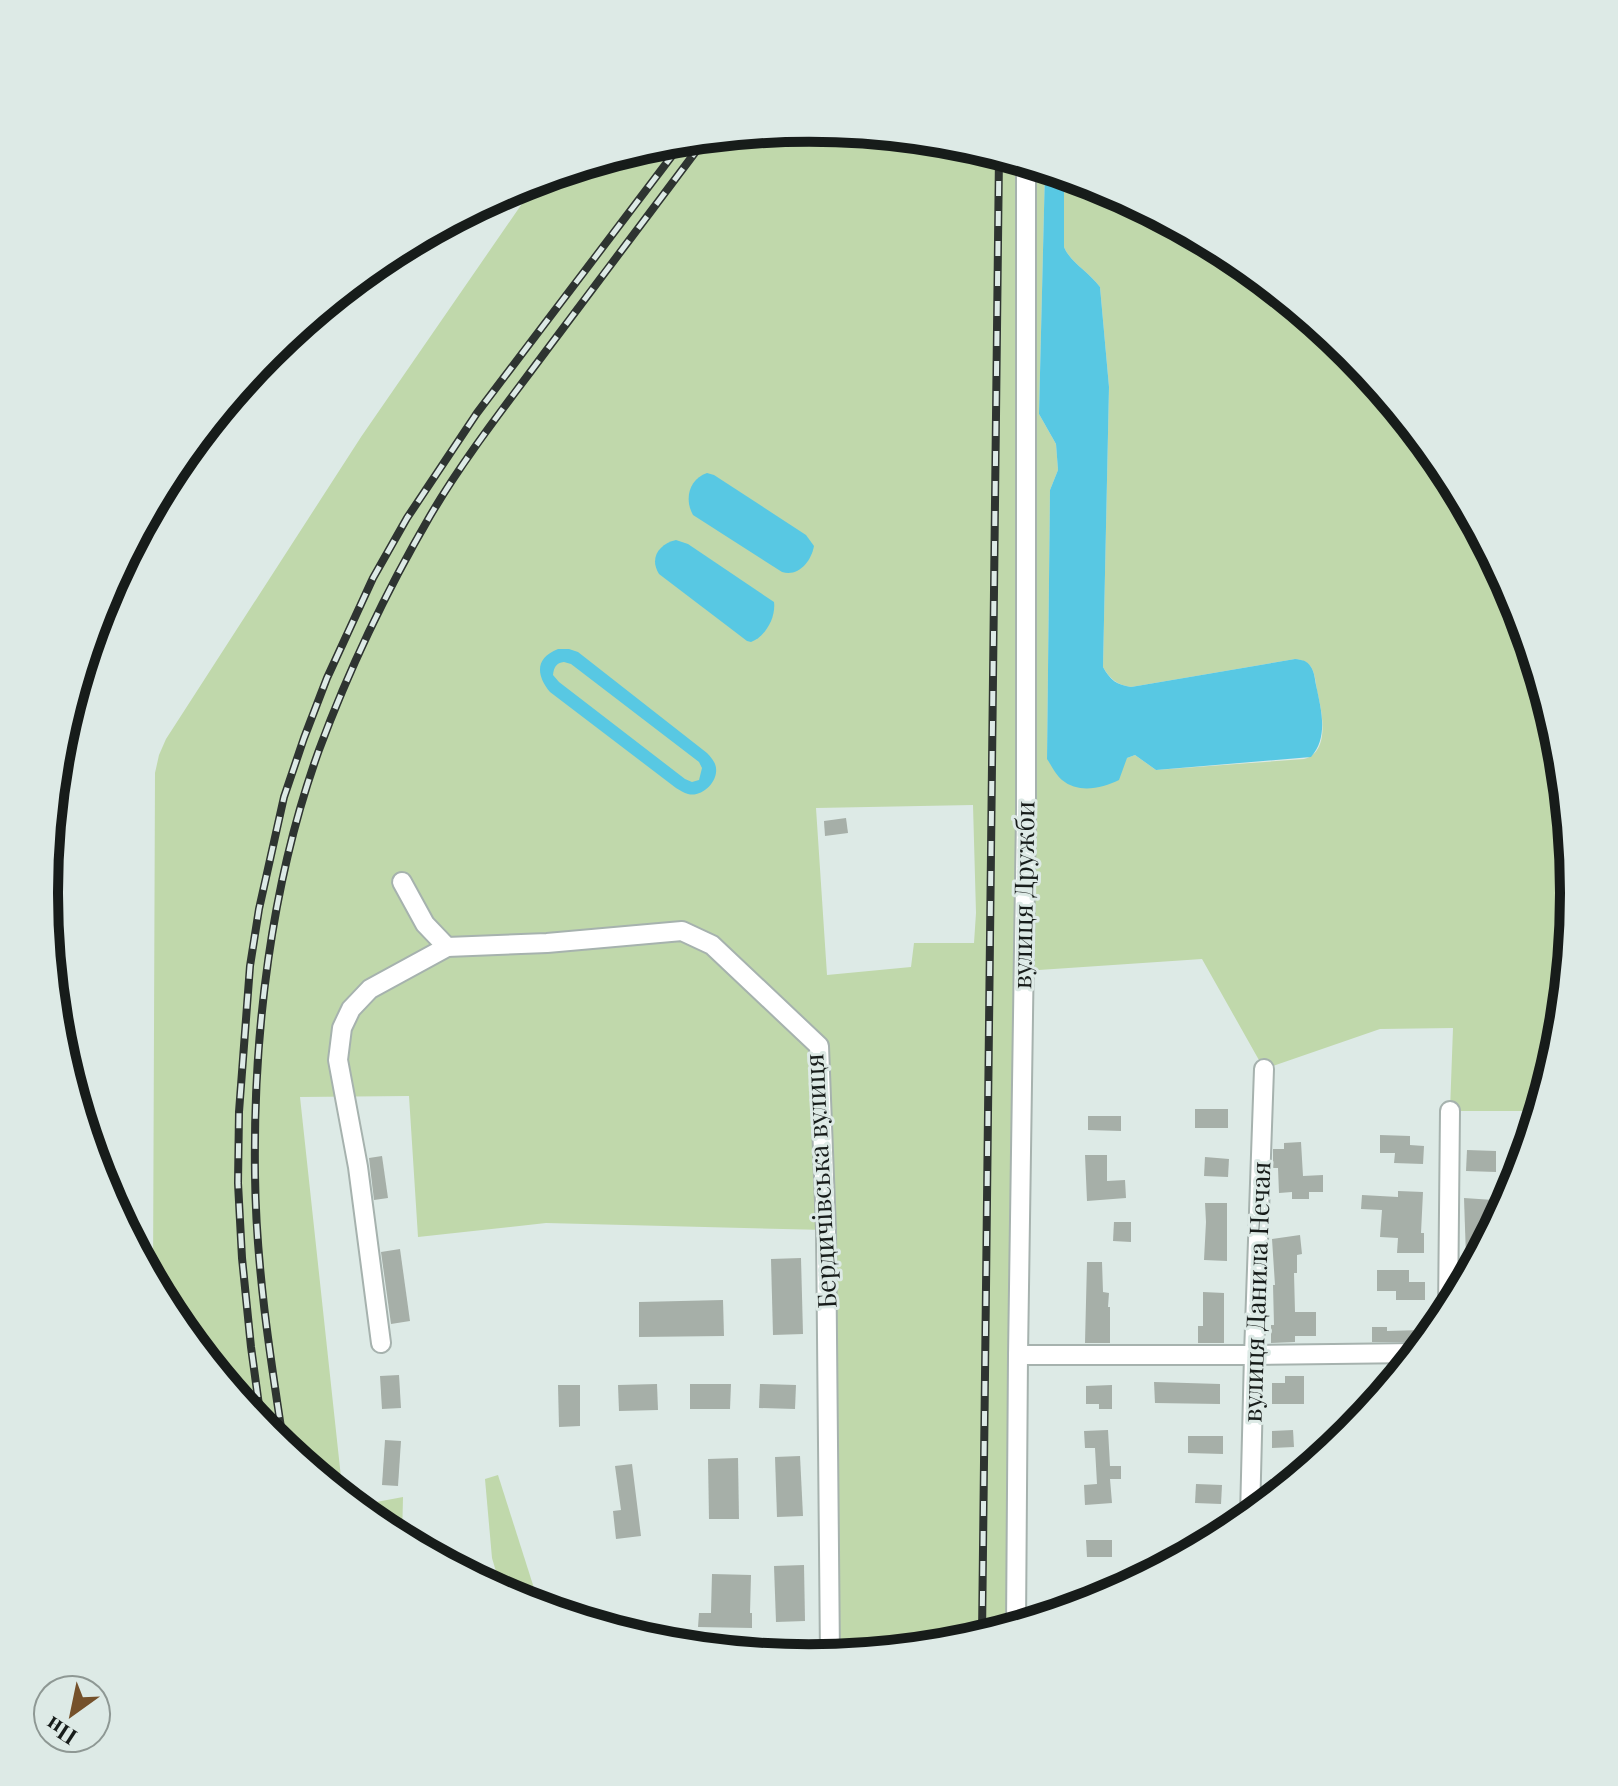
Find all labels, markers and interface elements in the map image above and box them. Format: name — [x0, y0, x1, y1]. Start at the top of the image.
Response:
street label: вулиця Дружби — [1003, 800, 1042, 989]
street label: Бердичівська вулиця — [795, 1053, 844, 1309]
street label: вулиця Данила Нечая — [1233, 1161, 1278, 1423]
north arrow — [32, 1674, 112, 1754]
text: Пн — [39, 1710, 82, 1753]

